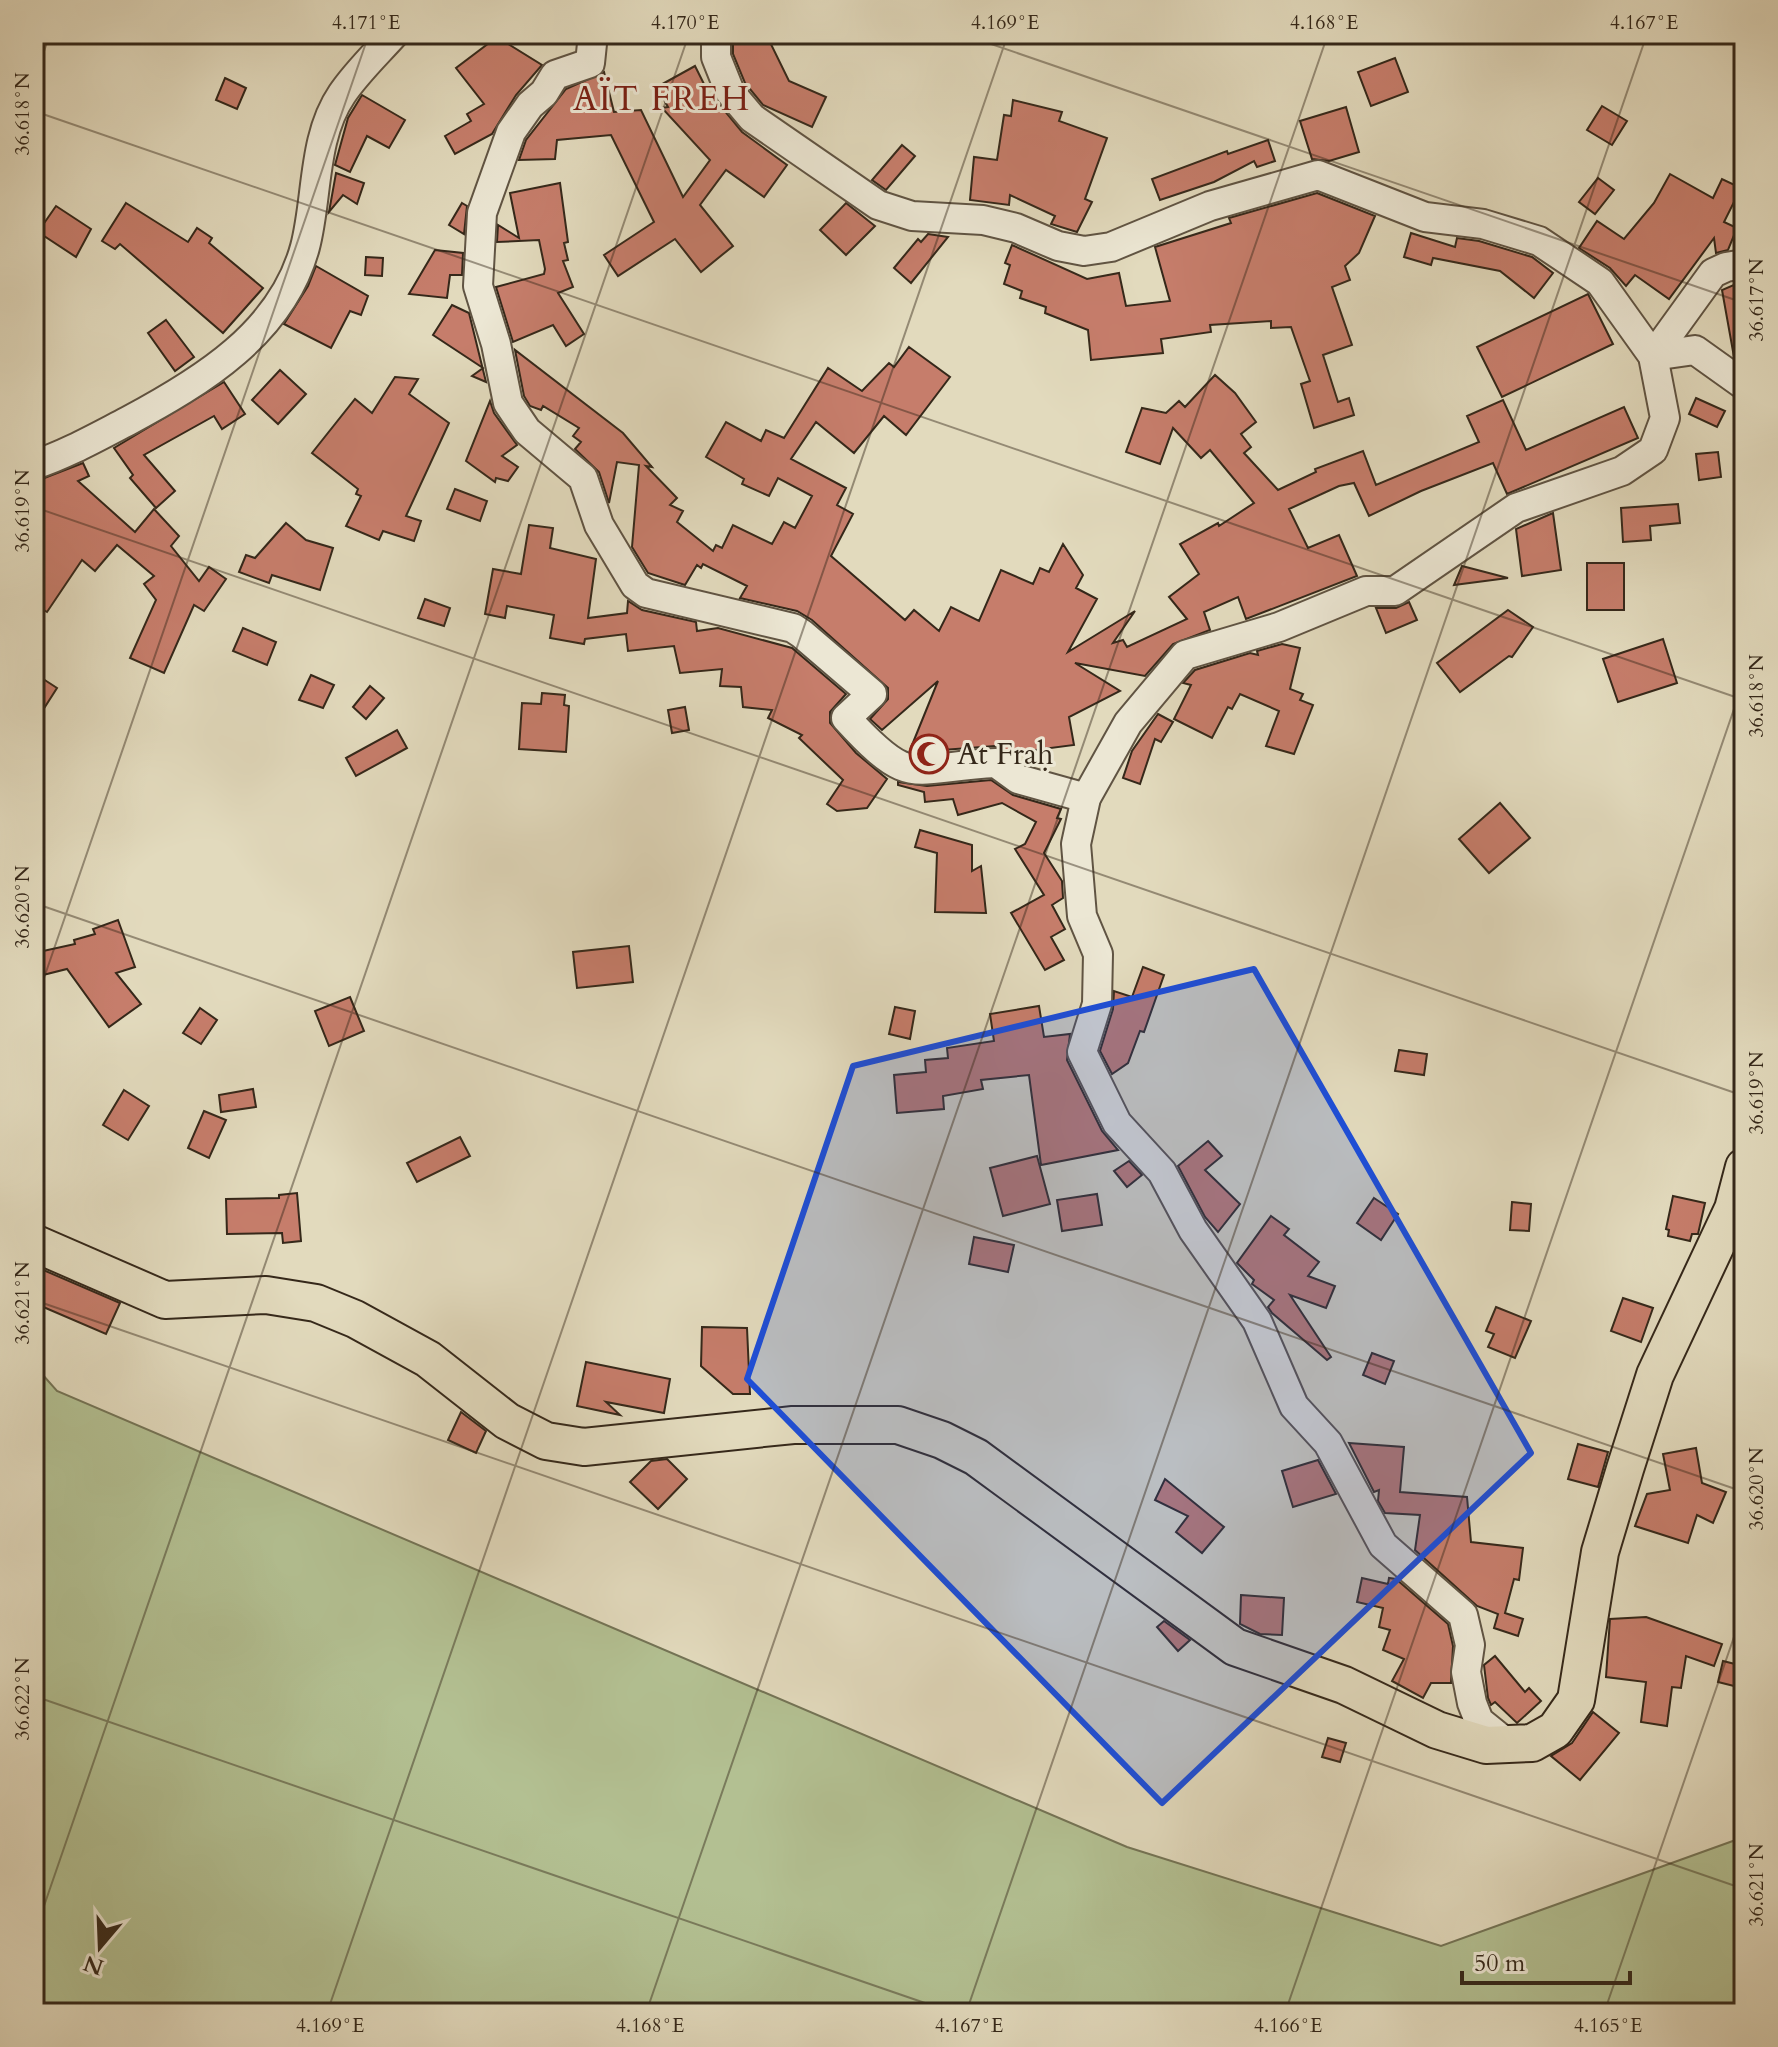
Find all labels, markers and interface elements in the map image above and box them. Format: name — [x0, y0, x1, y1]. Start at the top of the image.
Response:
text: 4.171°E — [332, 9, 400, 36]
text: 4.170°E — [651, 9, 719, 36]
text: 4.169°E — [971, 9, 1039, 36]
text: 4.168°E — [1290, 9, 1358, 36]
text: 4.167°E — [1610, 9, 1678, 36]
text: 36.618°N — [9, 72, 36, 156]
district label: AÏT FREH — [573, 76, 751, 122]
text: 36.617°N — [1743, 258, 1770, 342]
text: 36.619°N — [9, 469, 36, 553]
text: 36.618°N — [1743, 654, 1770, 738]
mosque icon: At Fraḥ — [908, 733, 950, 775]
place label: At Fraḥ — [957, 734, 1054, 775]
text: 36.620°N — [9, 865, 36, 949]
text: 36.619°N — [1743, 1051, 1770, 1135]
text: 36.621°N — [9, 1261, 36, 1345]
text: 36.620°N — [1743, 1447, 1770, 1531]
text: 36.622°N — [9, 1657, 36, 1741]
text: 36.621°N — [1743, 1843, 1770, 1927]
north arrow — [60, 1907, 140, 1987]
scale bar — [1462, 1935, 1630, 1985]
text: 50 m — [1474, 1947, 1526, 1980]
text: N — [80, 1948, 108, 1982]
text: 4.169°E — [296, 2012, 364, 2039]
text: 4.168°E — [616, 2012, 684, 2039]
text: 4.167°E — [935, 2012, 1003, 2039]
text: 4.166°E — [1254, 2012, 1322, 2039]
text: 4.165°E — [1574, 2012, 1642, 2039]

